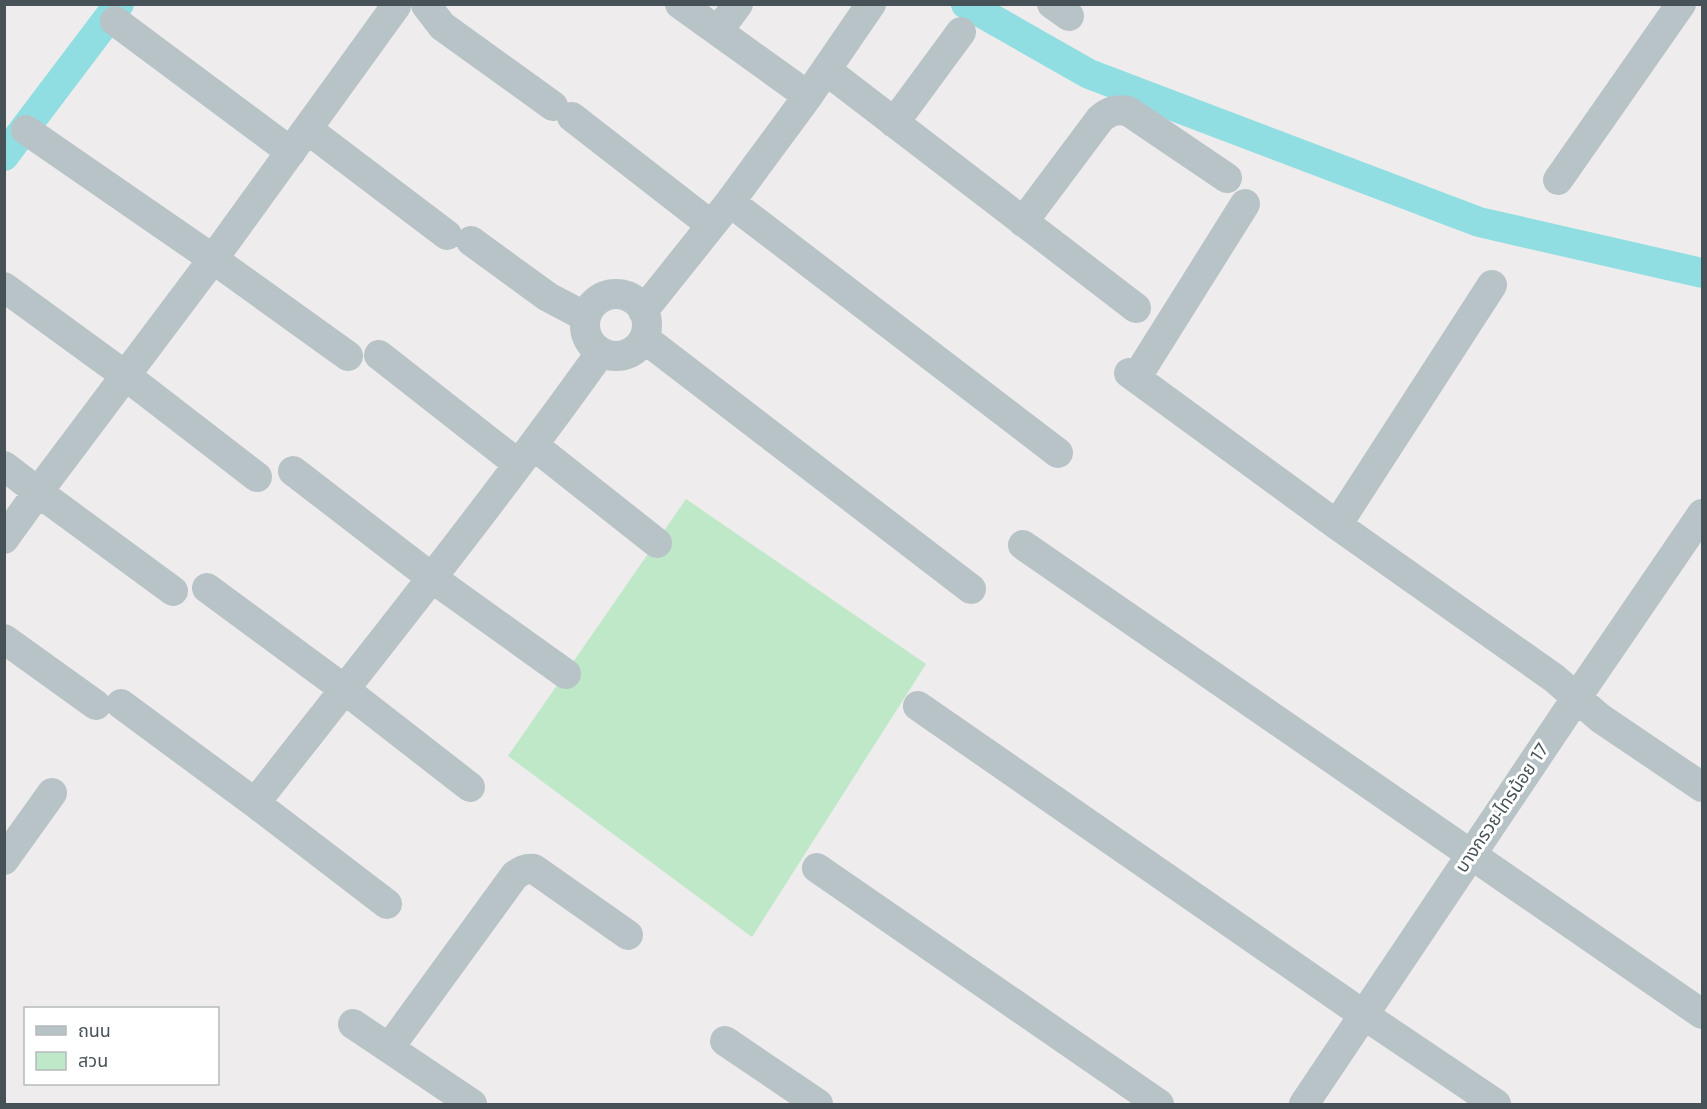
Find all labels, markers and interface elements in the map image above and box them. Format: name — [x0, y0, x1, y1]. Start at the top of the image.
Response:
street label: บางกรวย-ไทรน้อย 17 — [1449, 738, 1555, 878]
legend — [24, 1007, 219, 1085]
text: ถนน — [78, 1018, 111, 1044]
text: สวน — [78, 1048, 108, 1074]

